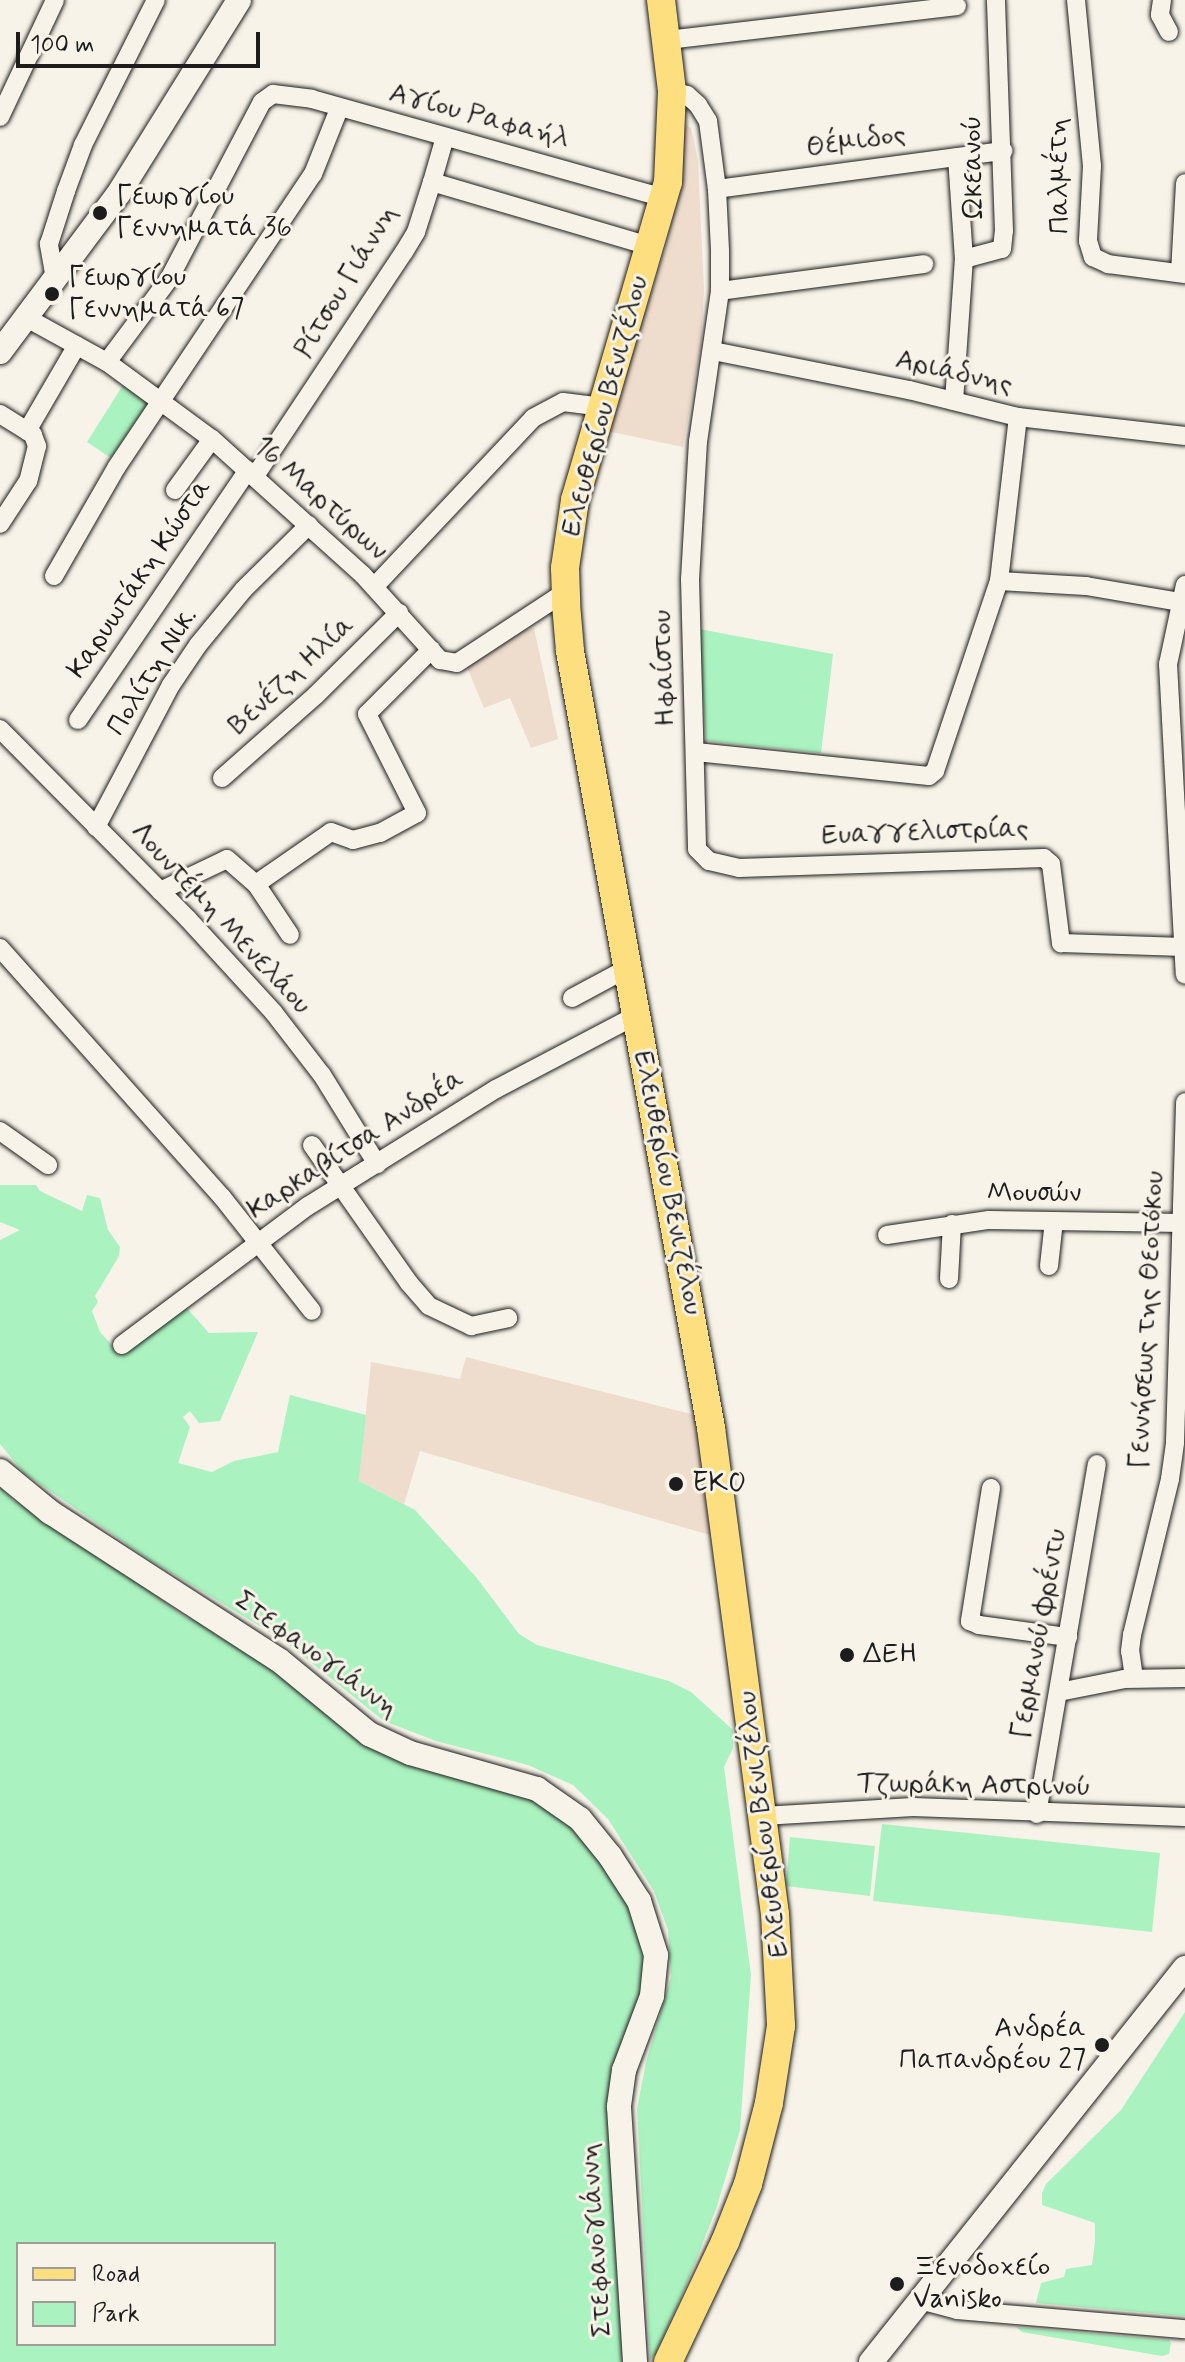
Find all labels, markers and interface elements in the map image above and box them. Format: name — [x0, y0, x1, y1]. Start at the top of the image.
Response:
scale bar — [20, 16, 264, 66]
text: 100 m — [30, 30, 94, 61]
street label: Αγίου Ραφαήλ — [385, 77, 573, 157]
street label: Ωκεανού — [956, 115, 992, 221]
street label: Θέμιδος — [804, 118, 908, 166]
street label: Παλμέτη — [1042, 118, 1078, 234]
place label: Γεωργίου Γεννηματά 36 — [116, 180, 292, 246]
street label: Ρίτσου Γιάννη — [288, 199, 406, 365]
marker: Γεωργίου Γεννηματά 36 — [91, 204, 109, 222]
place label: Γεωργίου Γεννηματά 67 — [68, 261, 244, 327]
street label: Ελευθερίου Βενιζέλου — [555, 272, 657, 540]
marker: Γεωργίου Γεννηματά 67 — [43, 285, 61, 303]
street label: Αριάδνης — [892, 343, 1016, 403]
street label: 16 Μαρτύρων — [246, 430, 394, 568]
street label: Καρυωτάκη Κώστα — [61, 473, 219, 685]
street label: Πολίτη Νικ. — [100, 602, 206, 742]
street label: Βενέζη Ηλία — [222, 609, 362, 743]
street label: Ηφαίστου — [646, 609, 684, 727]
street label: Ευαγγελιστρίας — [821, 813, 1029, 853]
street label: Λουντέμη Μενελάου — [122, 816, 318, 1022]
street label: Ελευθερίου Βενιζέλου — [625, 1048, 709, 1318]
street label: Καρκαβίτσα Ανδρέα — [241, 1062, 471, 1228]
street label: Γεννήσεως της Θεοτόκου — [1123, 1170, 1173, 1470]
street label: Μουσών — [987, 1177, 1081, 1211]
place label: EKO — [692, 1467, 746, 1501]
marker: EKO — [667, 1475, 685, 1493]
street label: Γερμανού Φρέντυ — [1005, 1526, 1075, 1742]
street label: Στεφανογιάννη — [227, 1584, 405, 1726]
place label: ΔΕΗ — [863, 1638, 917, 1672]
marker: ΔΕΗ — [838, 1646, 856, 1664]
street label: Ελευθερίου Βενιζέλου — [731, 1689, 797, 1959]
street label: Τζωράκη Αστρινού — [857, 1767, 1091, 1805]
place label: Ανδρέα Παπανδρέου 27 — [899, 2012, 1086, 2078]
marker: Ανδρέα Παπανδρέου 27 — [1093, 2036, 1111, 2054]
street label: Στεφανογιάννη — [573, 2142, 621, 2338]
legend — [16, 2242, 276, 2346]
place label: Ξενοδοχείο Vanisko — [913, 2251, 1050, 2317]
text: Road — [92, 2259, 140, 2290]
marker: Ξενοδοχείο Vanisko — [888, 2275, 906, 2293]
text: Park — [92, 2299, 140, 2330]

